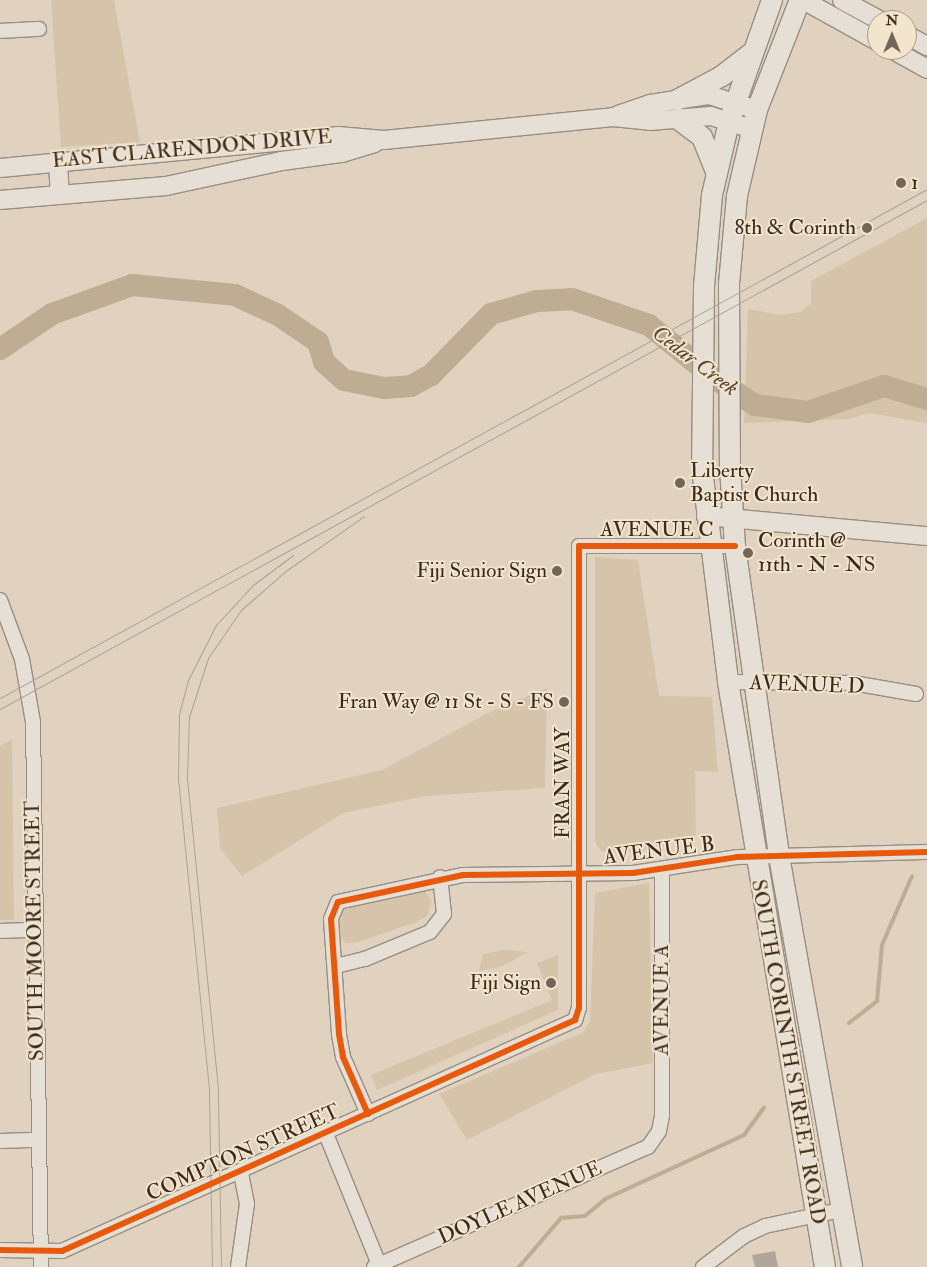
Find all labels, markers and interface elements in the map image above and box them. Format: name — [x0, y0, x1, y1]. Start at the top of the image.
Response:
north arrow — [867, 10, 917, 60]
text: N — [886, 12, 898, 29]
street label: EAST CLARENDON DRIVE — [51, 124, 333, 174]
place label: 1 — [911, 170, 918, 196]
marker: 1 — [895, 177, 907, 189]
place label: 8th & Corinth — [734, 215, 856, 241]
marker: 8th & Corinth — [860, 221, 874, 235]
water label: Cedar Creek — [647, 320, 743, 402]
place label: Liberty Baptist Church — [690, 458, 818, 508]
marker: Liberty Baptist Church — [674, 477, 686, 489]
street label: AVENUE C — [600, 517, 714, 543]
place label: Corinth @ 11th - N - NS — [758, 528, 876, 578]
marker: Corinth @ 11th - N - NS — [742, 547, 754, 559]
place label: Fiji Senior Sign — [416, 558, 547, 584]
marker: Fiji Senior Sign — [551, 565, 563, 577]
street label: AVENUE D — [749, 670, 865, 700]
place label: Fran Way @ 11 St - S - FS — [338, 689, 554, 715]
marker: Fran Way @ 11 St - S - FS — [558, 696, 570, 708]
street label: FRAN WAY — [550, 727, 576, 839]
street label: SOUTH MOORE STREET — [20, 801, 50, 1061]
street label: AVENUE B — [602, 832, 716, 870]
street label: SOUTH CORINTH STREET ROAD — [745, 878, 831, 1226]
street label: AVENUE A — [649, 944, 675, 1056]
place label: Fiji Sign — [469, 970, 541, 996]
marker: Fiji Sign — [545, 977, 557, 989]
street label: COMPTON STREET — [142, 1099, 344, 1207]
street label: DOYLE AVENUE — [434, 1156, 606, 1250]

